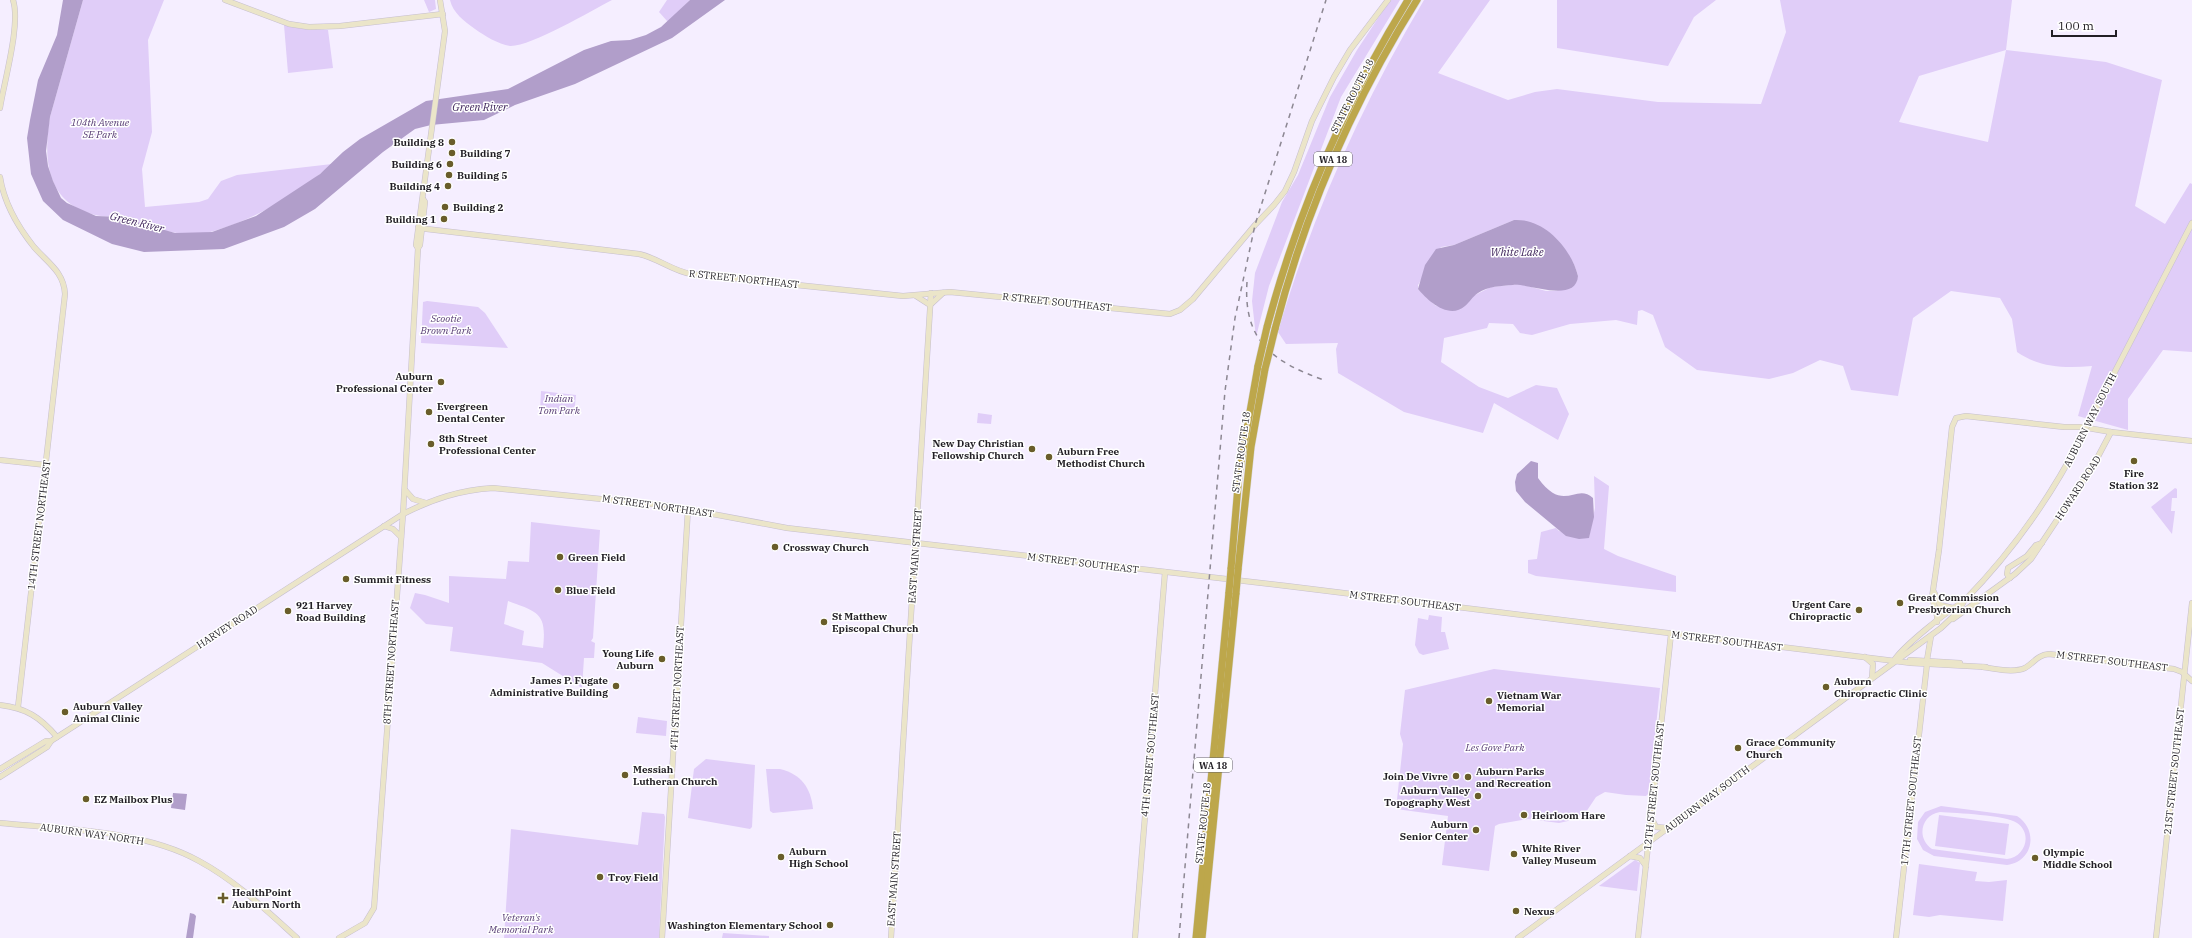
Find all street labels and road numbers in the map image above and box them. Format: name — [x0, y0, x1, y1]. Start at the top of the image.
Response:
street label: STATE ROUTE 18 — [1328, 57, 1376, 135]
road number: WA 18 — [1314, 152, 1352, 166]
street label: R STREET NORTHEAST — [688, 267, 800, 291]
street label: R STREET SOUTHEAST — [1002, 290, 1113, 314]
street label: AUBURN WAY SOUTH — [2061, 371, 2119, 469]
street label: STATE ROUTE 18 — [1229, 411, 1253, 493]
street label: HOWARD ROAD — [2052, 453, 2104, 523]
street label: 14TH STREET NORTHEAST — [25, 459, 53, 591]
street label: M STREET NORTHEAST — [601, 492, 715, 520]
street label: EAST MAIN STREET — [905, 508, 925, 604]
street label: M STREET SOUTHEAST — [1027, 550, 1140, 576]
street label: M STREET SOUTHEAST — [1349, 588, 1462, 614]
street label: 8TH STREET NORTHEAST — [380, 599, 402, 725]
street label: HARVEY ROAD — [194, 602, 260, 652]
street label: 4TH STREET NORTHEAST — [667, 625, 687, 751]
street label: M STREET SOUTHEAST — [1671, 628, 1784, 654]
street label: M STREET SOUTHEAST — [2056, 648, 2169, 674]
street label: 4TH STREET SOUTHEAST — [1138, 692, 1162, 817]
street label: 21ST STREET SOUTHEAST — [2161, 706, 2187, 835]
street label: 12TH STREET SOUTHEAST — [1641, 720, 1667, 851]
street label: 17TH STREET SOUTHEAST — [1898, 735, 1924, 866]
road number: WA 18 — [1194, 758, 1232, 772]
street label: AUBURN WAY SOUTH — [1662, 762, 1753, 835]
street label: STATE ROUTE 18 — [1192, 782, 1214, 864]
street label: AUBURN WAY NORTH — [39, 820, 145, 848]
street label: EAST MAIN STREET — [884, 831, 904, 927]

